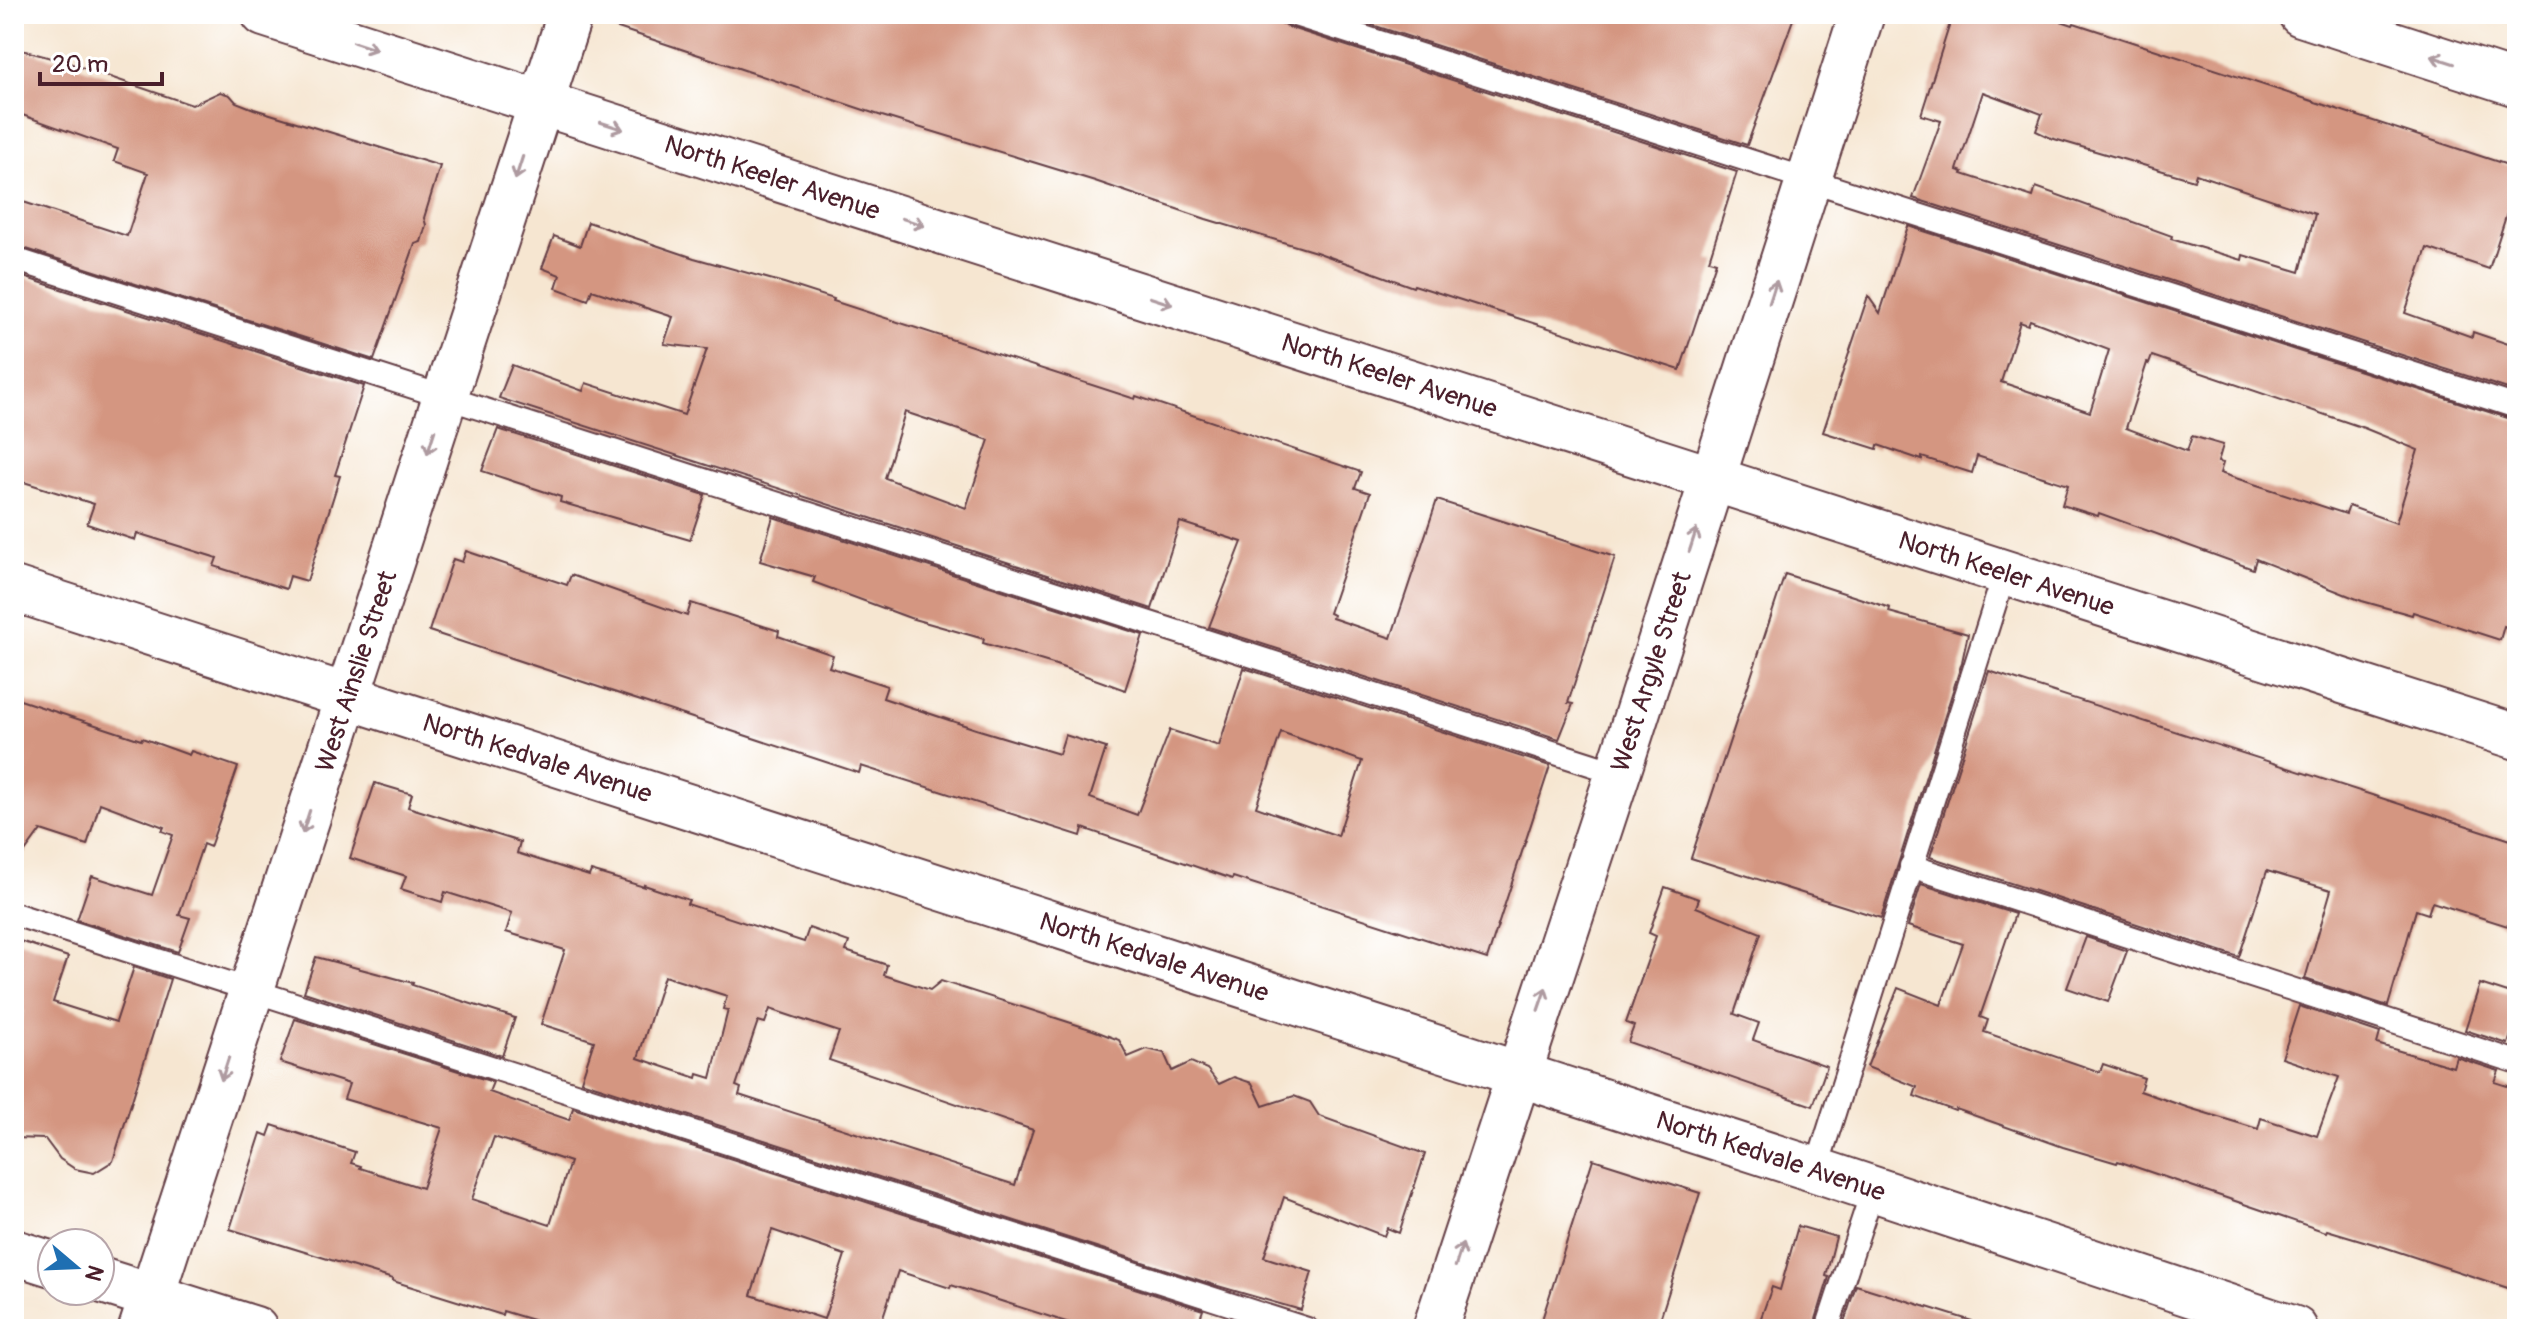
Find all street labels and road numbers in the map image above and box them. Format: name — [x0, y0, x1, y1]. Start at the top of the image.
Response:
street label: North Keeler Avenue — [660, 129, 884, 228]
street label: North Keeler Avenue — [1277, 327, 1501, 426]
street label: North Keeler Avenue — [1894, 525, 2118, 624]
street label: West Ainslie Street — [309, 566, 404, 776]
street label: West Argyle Street — [1604, 567, 1699, 776]
street label: North Kedvale Avenue — [419, 707, 656, 811]
street label: North Kedvale Avenue — [1035, 906, 1273, 1010]
street label: North Kedvale Avenue — [1652, 1105, 1889, 1209]

